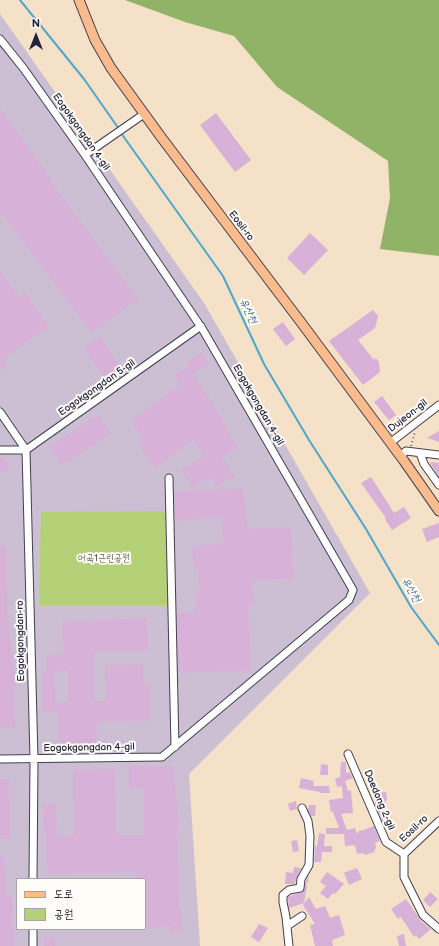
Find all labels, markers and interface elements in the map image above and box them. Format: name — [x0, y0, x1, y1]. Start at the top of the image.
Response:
north arrow — [16, 16, 56, 56]
text: N — [32, 17, 40, 30]
street label: Eogokgongdan 4-gil — [50, 91, 112, 173]
street label: Eosil-ro — [226, 209, 256, 243]
water label: 유산천 — [236, 296, 260, 326]
street label: Eogokgongdan 5-gil — [56, 357, 138, 419]
street label: Eogokgongdan 4-gil — [230, 363, 286, 447]
street label: Dujeon-gil — [386, 397, 430, 435]
park label: 어곡1근린공원 — [78, 552, 130, 564]
water label: 유산천 — [399, 575, 423, 605]
street label: Eogokgongdan-ro — [14, 600, 28, 682]
street label: Eogokgongdan 4-gil — [43, 741, 135, 755]
street label: Daedong 2-gil — [361, 768, 397, 832]
street label: Eosil-ro — [397, 813, 431, 845]
legend — [16, 878, 146, 930]
text: 도로 — [54, 887, 73, 902]
text: 공원 — [54, 907, 73, 922]

